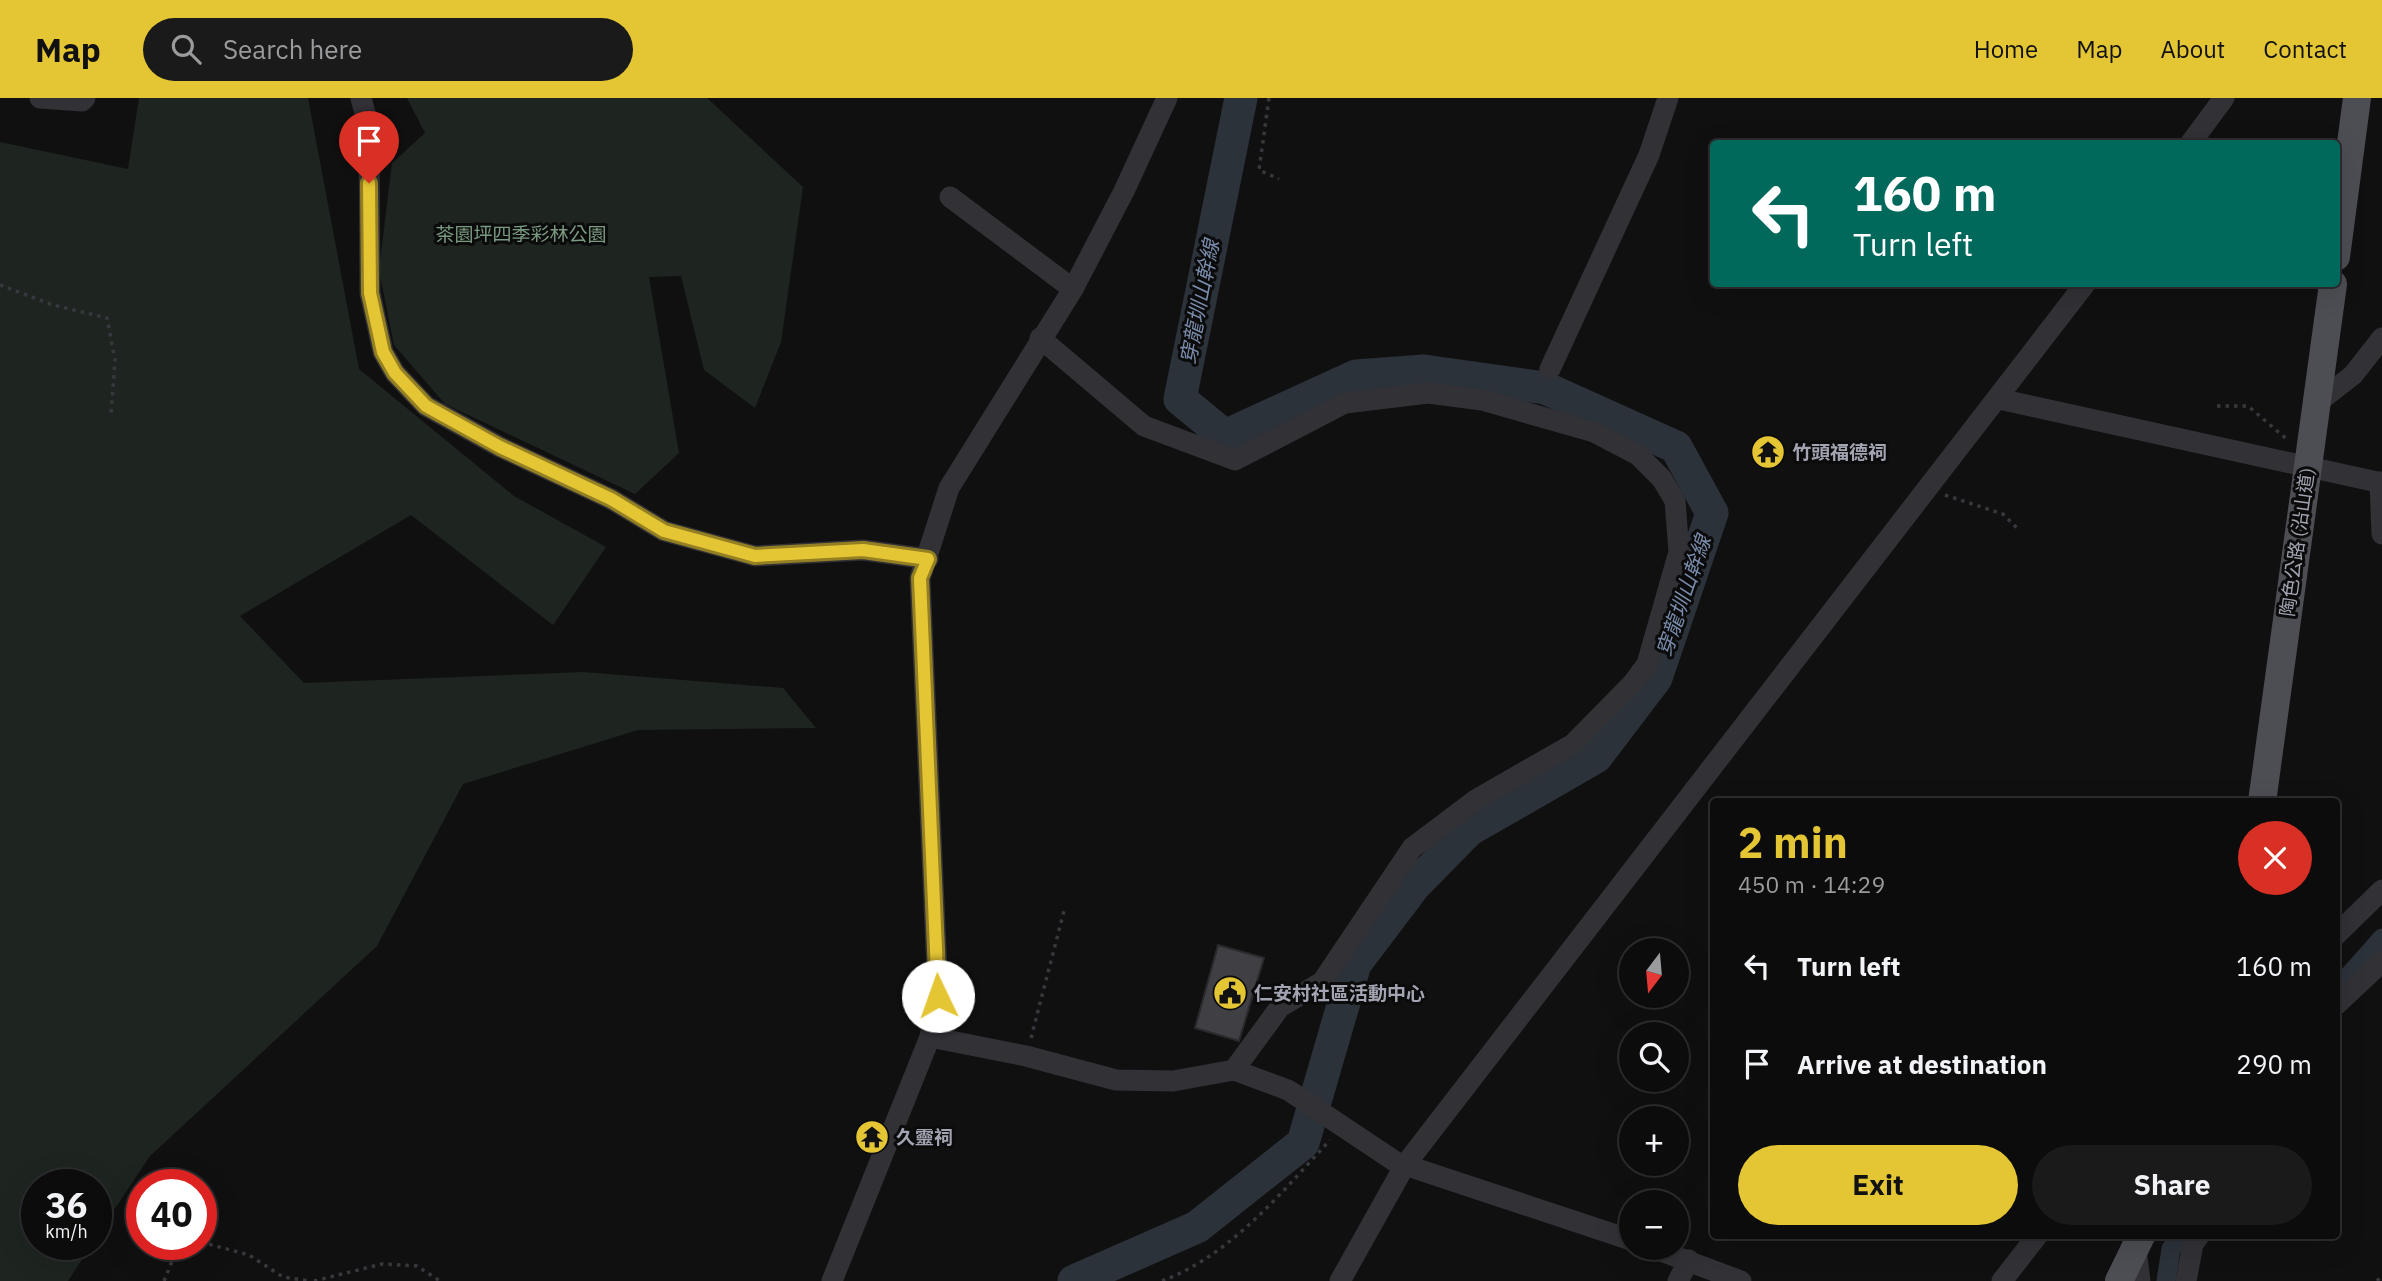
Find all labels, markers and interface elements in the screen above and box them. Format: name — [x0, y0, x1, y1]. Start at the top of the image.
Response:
search box — [143, 18, 633, 81]
text: Map — [35, 28, 101, 71]
icon: search — [167, 30, 205, 68]
text: Search here — [223, 32, 362, 66]
text: Home — [1974, 33, 2038, 65]
text: Map — [2076, 33, 2122, 65]
text: About — [2160, 33, 2225, 65]
text: Contact — [2263, 33, 2347, 65]
pin — [339, 111, 399, 183]
icon: arrive — [350, 122, 388, 160]
text: 160 m — [1853, 161, 1997, 224]
icon: left — [1738, 168, 1829, 259]
park label: 茶園坪四季彩林公園 — [435, 222, 607, 246]
text: Turn left — [1853, 223, 1973, 265]
water label: 穿龍圳山幹線 — [1173, 235, 1225, 366]
temple icon: 竹頭福德祠 — [1749, 433, 1787, 471]
place label: 竹頭福德祠 — [1792, 440, 1887, 464]
street label: 陶色公路 (沿山道) — [2275, 466, 2319, 618]
water label: 穿龍圳山幹線 — [1649, 530, 1717, 660]
text: 2 min — [1738, 815, 1848, 870]
button: close — [2238, 821, 2312, 895]
text: 450 m · 14:29 — [1738, 869, 1885, 899]
north arrow — [1619, 938, 1689, 1008]
map controls — [1619, 938, 1689, 1260]
icon: left — [1738, 947, 1776, 985]
text: Turn left — [1797, 949, 1900, 983]
text: 160 m — [2236, 949, 2312, 983]
position arrow — [901, 959, 975, 1033]
public building icon: 仁安村社區活動中心 — [1211, 974, 1249, 1012]
place label: 仁安村社區活動中心 — [1254, 981, 1425, 1005]
button: search — [1619, 1022, 1689, 1092]
icon: arrive — [1738, 1045, 1776, 1083]
text: Arrive at destination — [1797, 1047, 2047, 1081]
text: 290 m — [2236, 1047, 2312, 1081]
button: + — [1619, 1106, 1689, 1176]
temple icon: 久靈祠 — [853, 1118, 891, 1156]
place label: 久靈祠 — [896, 1125, 953, 1149]
button: Exit — [1738, 1145, 2018, 1225]
button: Share — [2032, 1145, 2312, 1225]
speed limit sign: 40 — [126, 1169, 217, 1260]
text: 36 — [45, 1182, 88, 1228]
button: − — [1619, 1190, 1689, 1260]
text: km/h — [45, 1220, 88, 1243]

